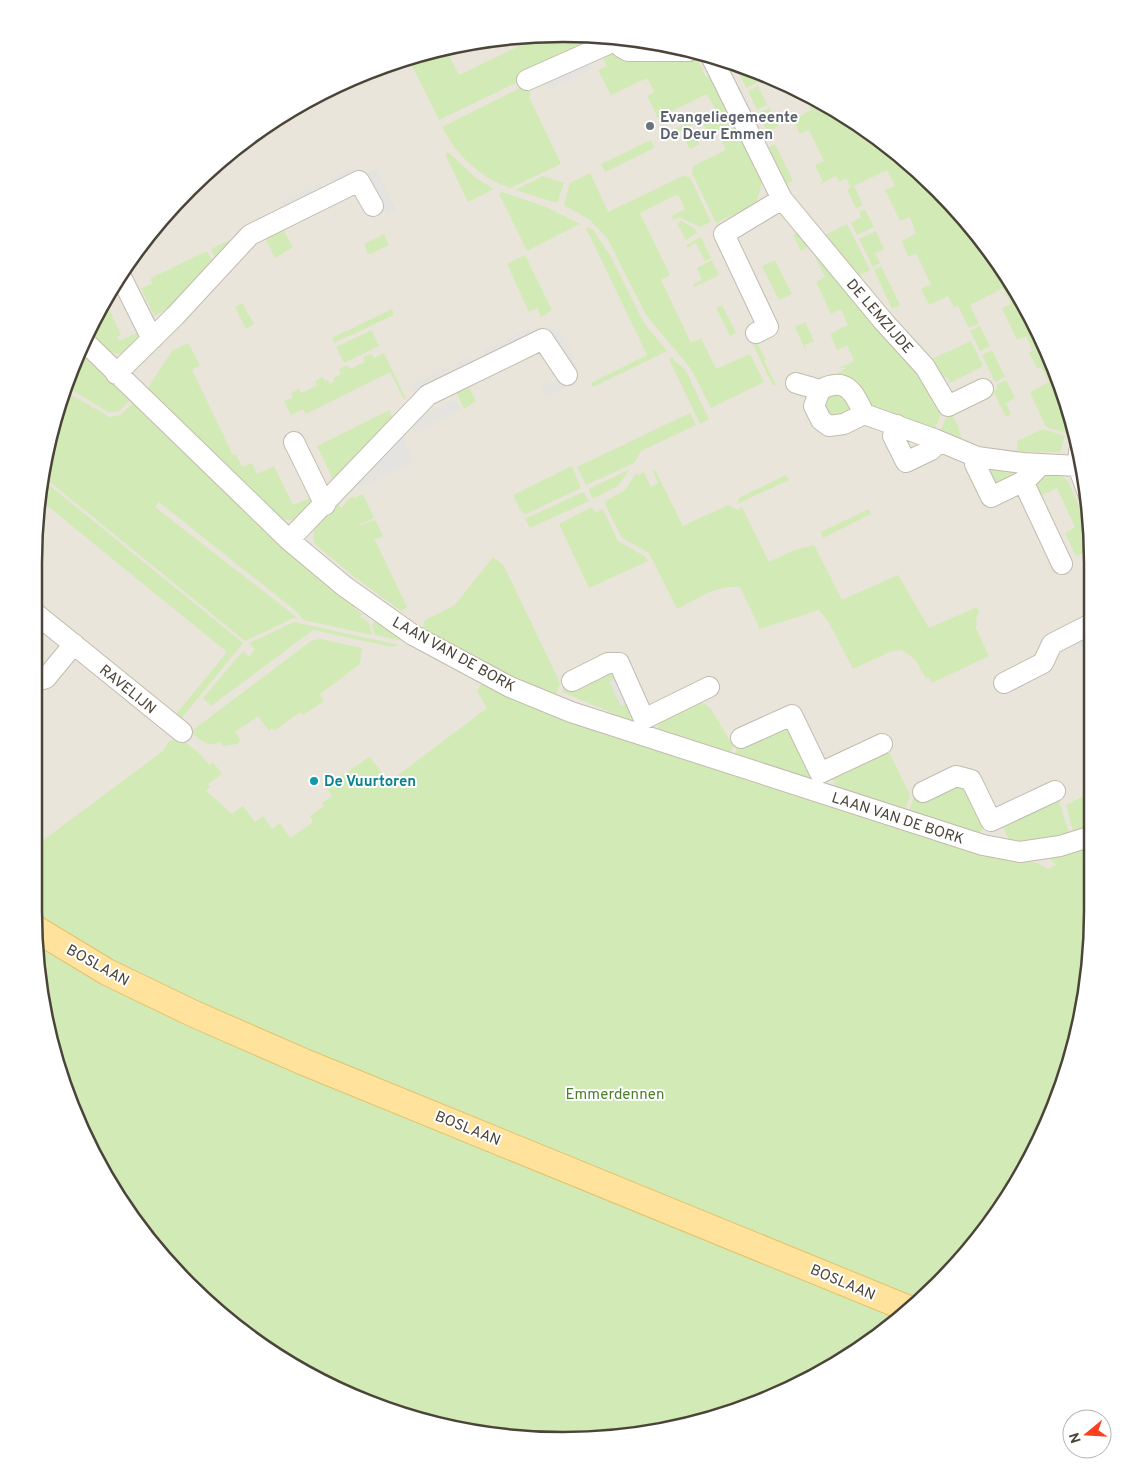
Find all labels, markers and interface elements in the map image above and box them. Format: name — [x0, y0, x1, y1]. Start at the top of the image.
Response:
place label: Evangeliegemeente De Deur Emmen — [660, 109, 798, 145]
marker: Evangeliegemeente De Deur Emmen — [644, 120, 656, 132]
street label: DE LEMZIJDE — [841, 276, 916, 358]
street label: LAAN VAN DE BORK — [388, 614, 518, 697]
street label: RAVELIJN — [95, 661, 159, 719]
place label: De Vuurtoren — [324, 773, 416, 792]
marker: De Vuurtoren — [308, 775, 320, 787]
street label: LAAN VAN DE BORK — [829, 789, 966, 850]
street label: BOSLAAN — [62, 941, 132, 991]
park label: Emmerdennen — [565, 1086, 665, 1105]
street label: BOSLAAN — [432, 1108, 503, 1151]
street label: BOSLAAN — [807, 1261, 878, 1306]
north arrow — [1062, 1409, 1112, 1459]
text: N — [1066, 1430, 1086, 1445]

